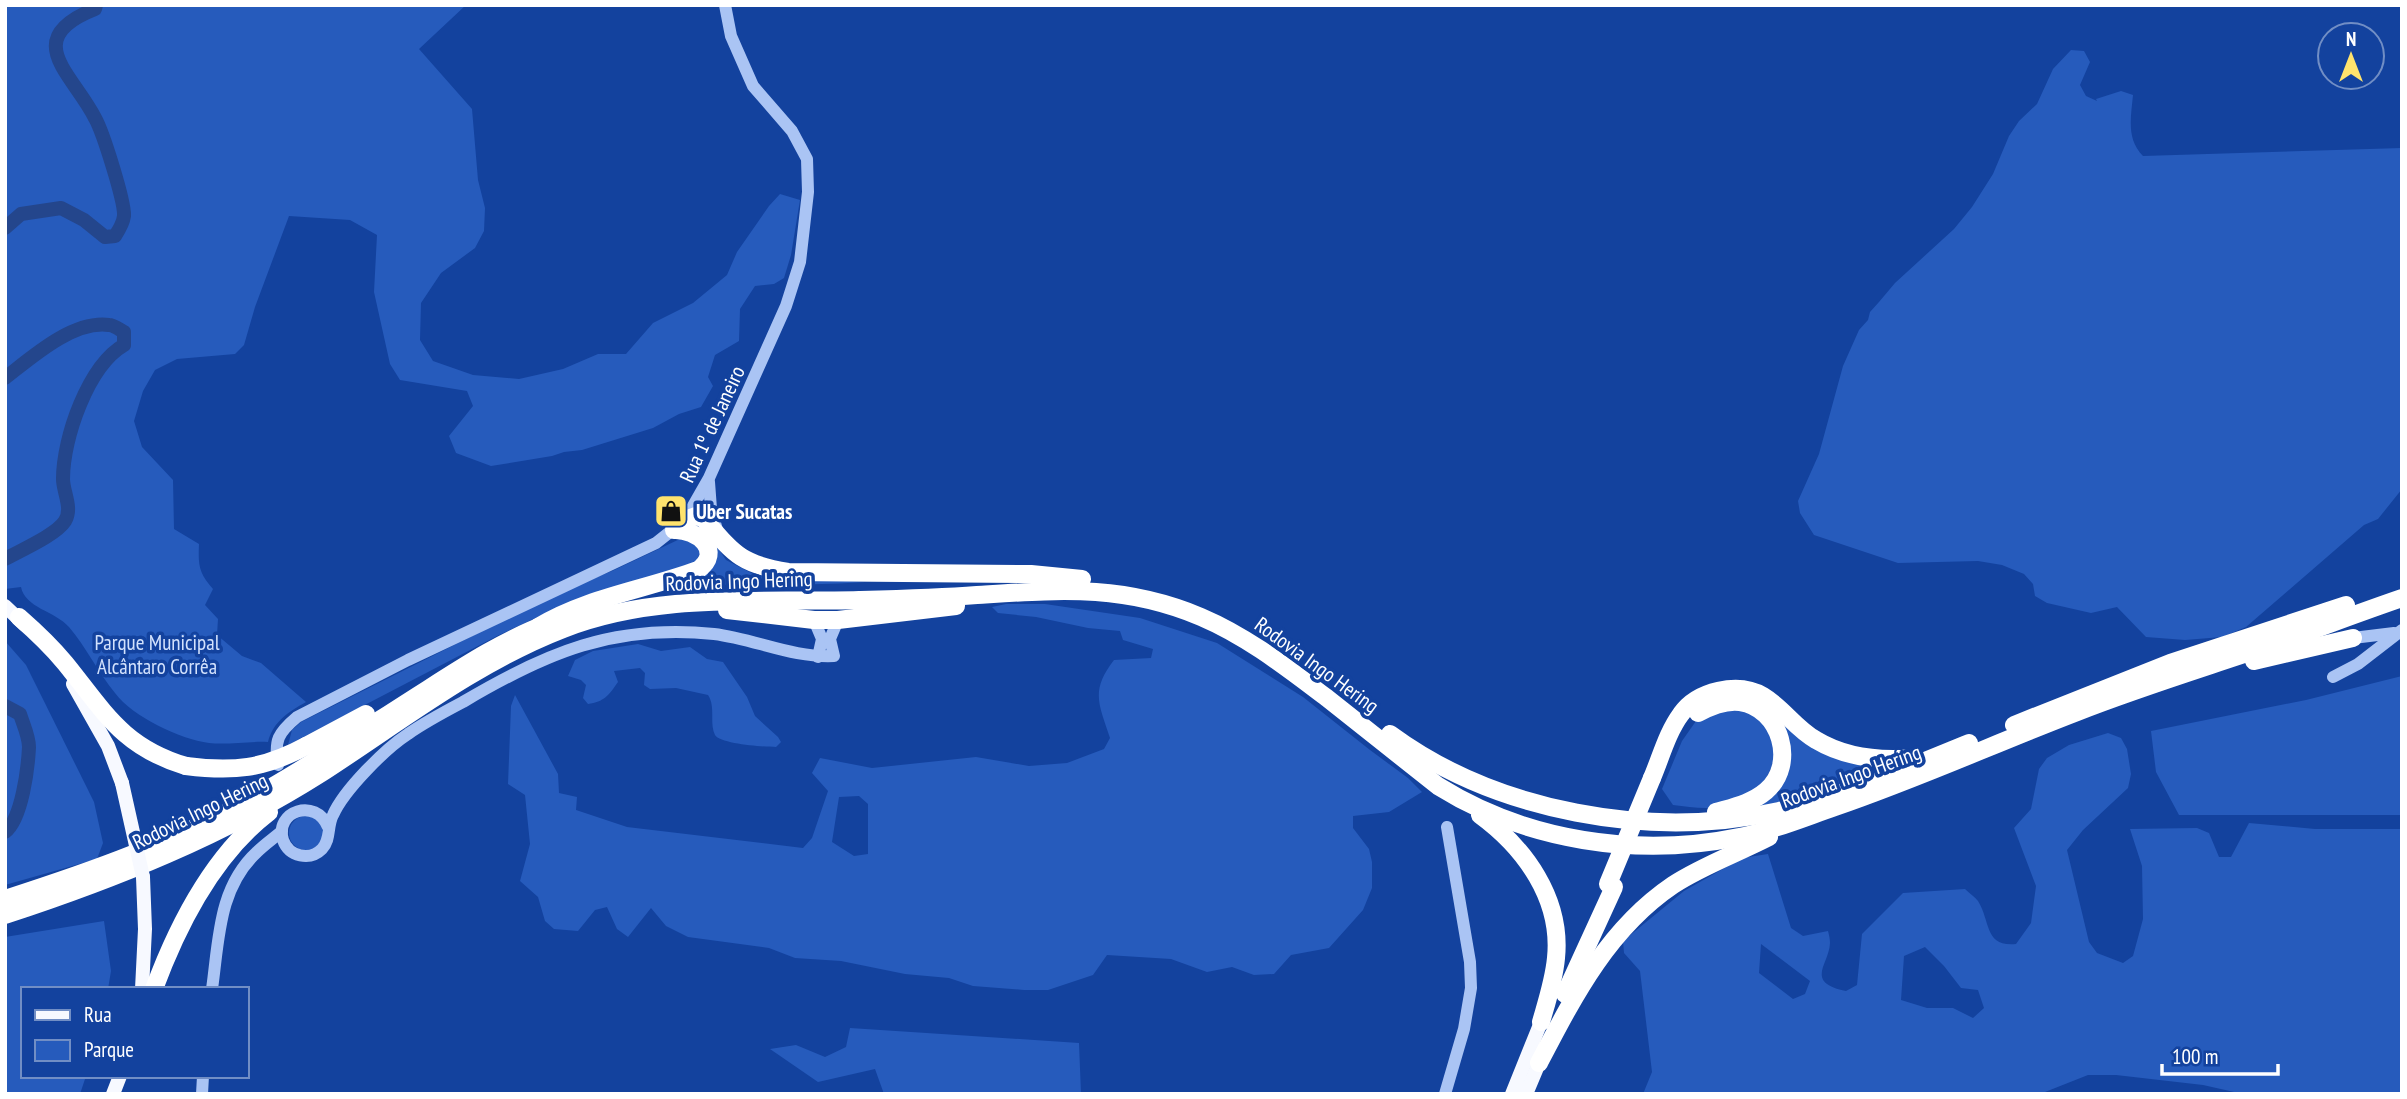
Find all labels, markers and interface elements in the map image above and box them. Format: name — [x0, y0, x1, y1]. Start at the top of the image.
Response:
north arrow — [2316, 21, 2386, 91]
text: N — [2346, 27, 2356, 51]
street label: Rua 1º de Janeiro — [673, 361, 751, 487]
shop icon: Uber Sucatas — [652, 492, 690, 530]
place label: Uber Sucatas — [696, 498, 792, 525]
street label: Rodovia Ingo Hering — [665, 565, 813, 597]
street label: Rodovia Ingo Hering — [1250, 611, 1384, 719]
park label: Parque Municipal Alcântaro Corrêa — [94, 629, 220, 680]
street label: Rodovia Ingo Hering — [1777, 738, 1925, 814]
street label: Rodovia Ingo Hering — [128, 767, 272, 855]
legend — [21, 987, 248, 1078]
text: Rua — [84, 1001, 112, 1028]
scale bar — [2162, 1032, 2278, 1076]
text: Parque — [84, 1036, 134, 1063]
text: 100 m — [2172, 1043, 2218, 1070]

